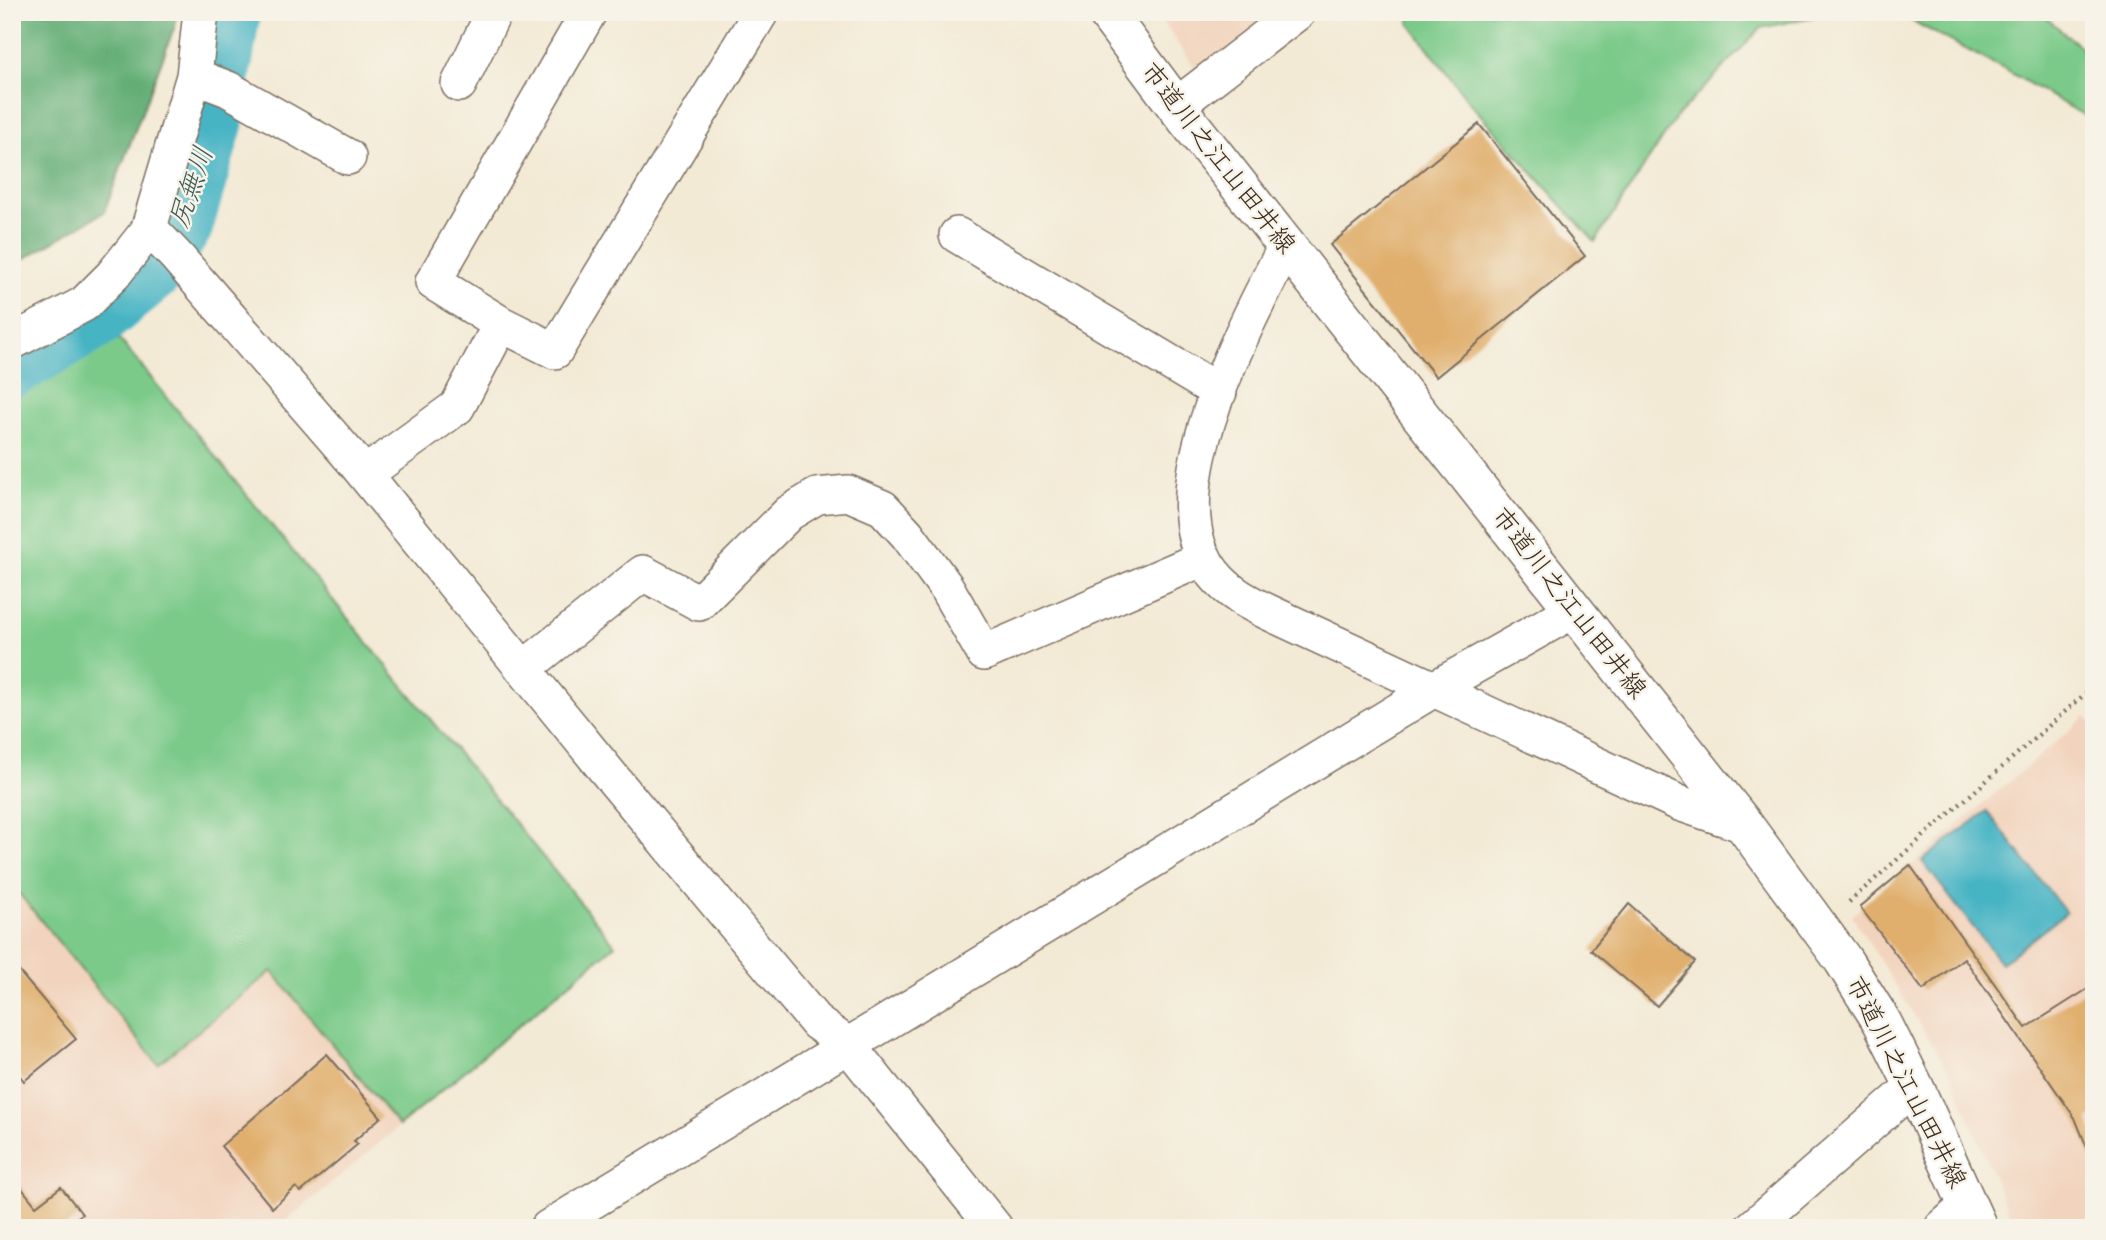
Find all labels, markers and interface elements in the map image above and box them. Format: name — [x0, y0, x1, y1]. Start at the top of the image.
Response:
street label: 市道川之江山田井線 — [1134, 57, 1302, 259]
water label: 尻無川 — [162, 142, 220, 232]
street label: 市道川之江山田井線 — [1485, 502, 1653, 704]
street label: 市道川之江山田井線 — [1840, 971, 1972, 1193]

